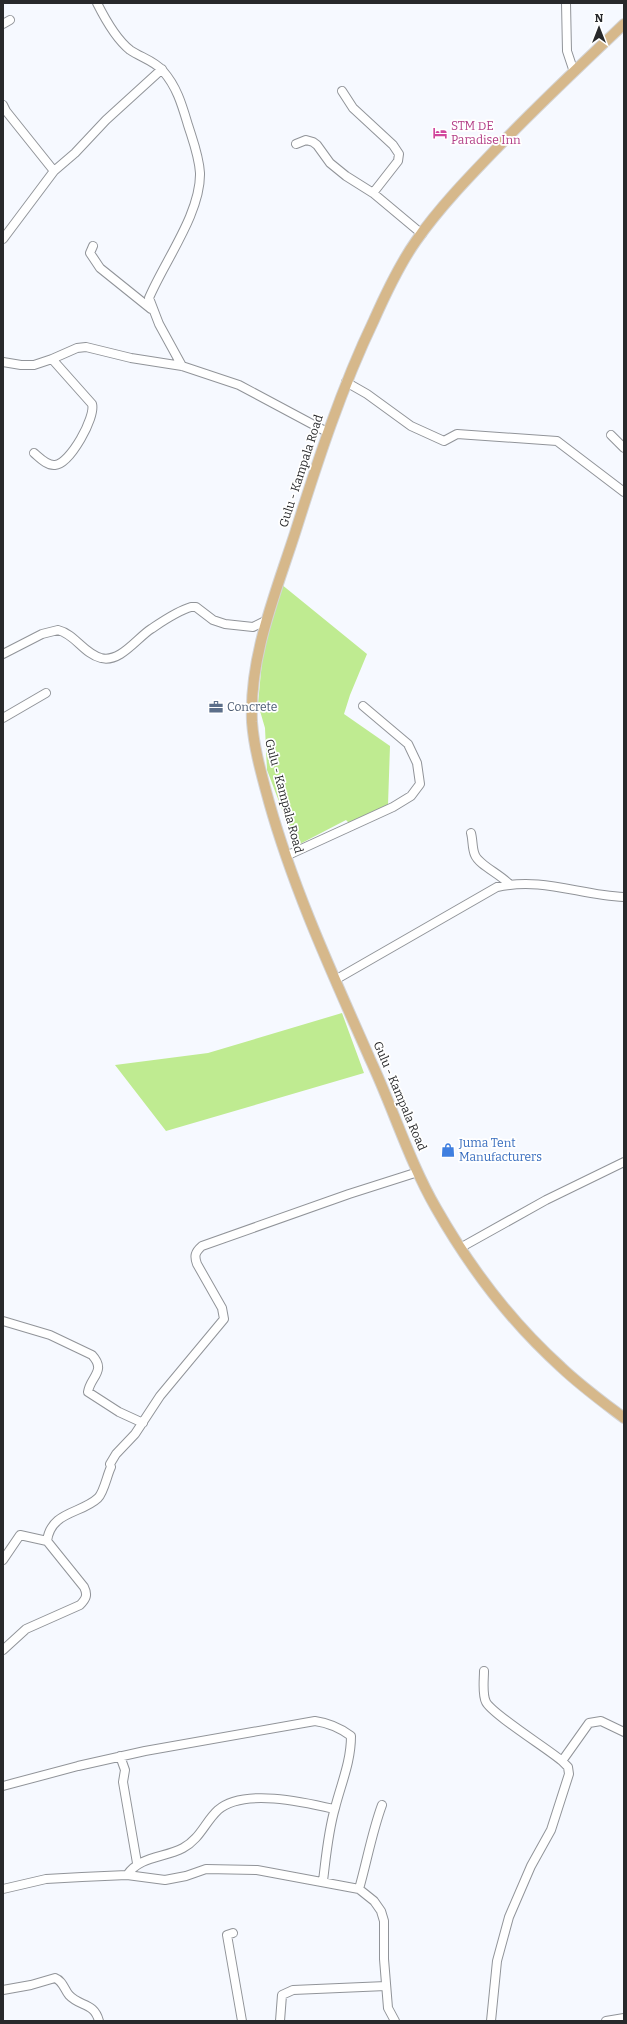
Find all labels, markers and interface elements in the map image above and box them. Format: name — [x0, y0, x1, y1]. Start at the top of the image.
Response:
north arrow — [579, 8, 619, 48]
text: N — [595, 12, 604, 25]
place label: STM DE Paradise Inn — [451, 119, 521, 147]
hotel icon: STM DE Paradise Inn — [432, 125, 448, 141]
street label: Gulu - Kampala Road — [276, 413, 326, 529]
office icon: Concrete — [208, 699, 224, 715]
place label: Concrete — [227, 700, 277, 714]
street label: Gulu - Kampala Road — [262, 737, 306, 855]
street label: Gulu - Kampala Road — [371, 1039, 429, 1153]
place label: Juma Tent Manufacturers — [458, 1136, 542, 1164]
shop icon: Juma Tent Manufacturers — [440, 1142, 456, 1158]

